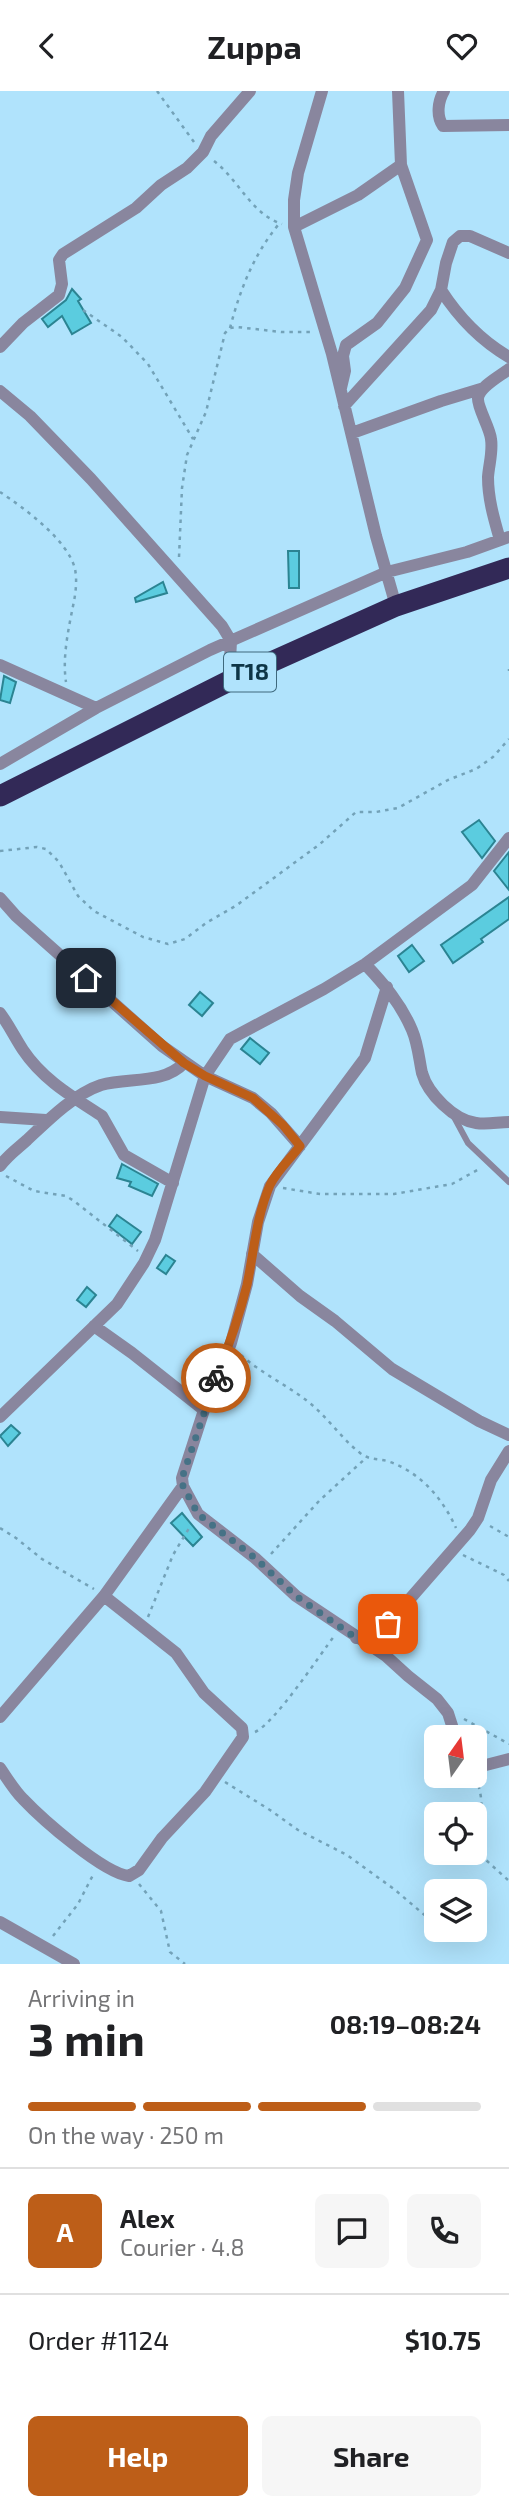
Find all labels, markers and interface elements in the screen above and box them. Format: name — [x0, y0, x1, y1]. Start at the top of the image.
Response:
icon: back — [28, 27, 66, 65]
text: Zuppa — [207, 27, 302, 65]
icon: heart — [443, 27, 481, 65]
road number: T18 — [224, 653, 276, 691]
pin — [56, 948, 116, 1008]
icon: home — [67, 959, 105, 997]
courier — [181, 1343, 251, 1413]
icon: bike — [197, 1359, 235, 1397]
pin — [358, 1594, 418, 1654]
icon: bag — [369, 1605, 407, 1643]
north arrow — [424, 1725, 486, 1789]
map controls — [424, 1725, 487, 1942]
button: locate — [424, 1802, 487, 1865]
button: layers — [424, 1879, 487, 1942]
text: Arriving in — [28, 1984, 135, 2012]
text: 08:19–08:24 — [330, 2008, 481, 2039]
text: 3 min — [28, 2010, 145, 2065]
text: On the way · 250 m — [28, 2121, 224, 2149]
button: chat — [315, 2194, 389, 2268]
button: phone — [407, 2194, 481, 2268]
text: Alex — [120, 2202, 175, 2233]
text: A — [57, 2216, 73, 2247]
text: Courier · 4.8 — [120, 2233, 244, 2261]
text: Order #1124 — [28, 2324, 169, 2355]
text: $10.75 — [405, 2324, 481, 2355]
button: Help — [28, 2416, 248, 2496]
button: Share — [262, 2416, 481, 2496]

